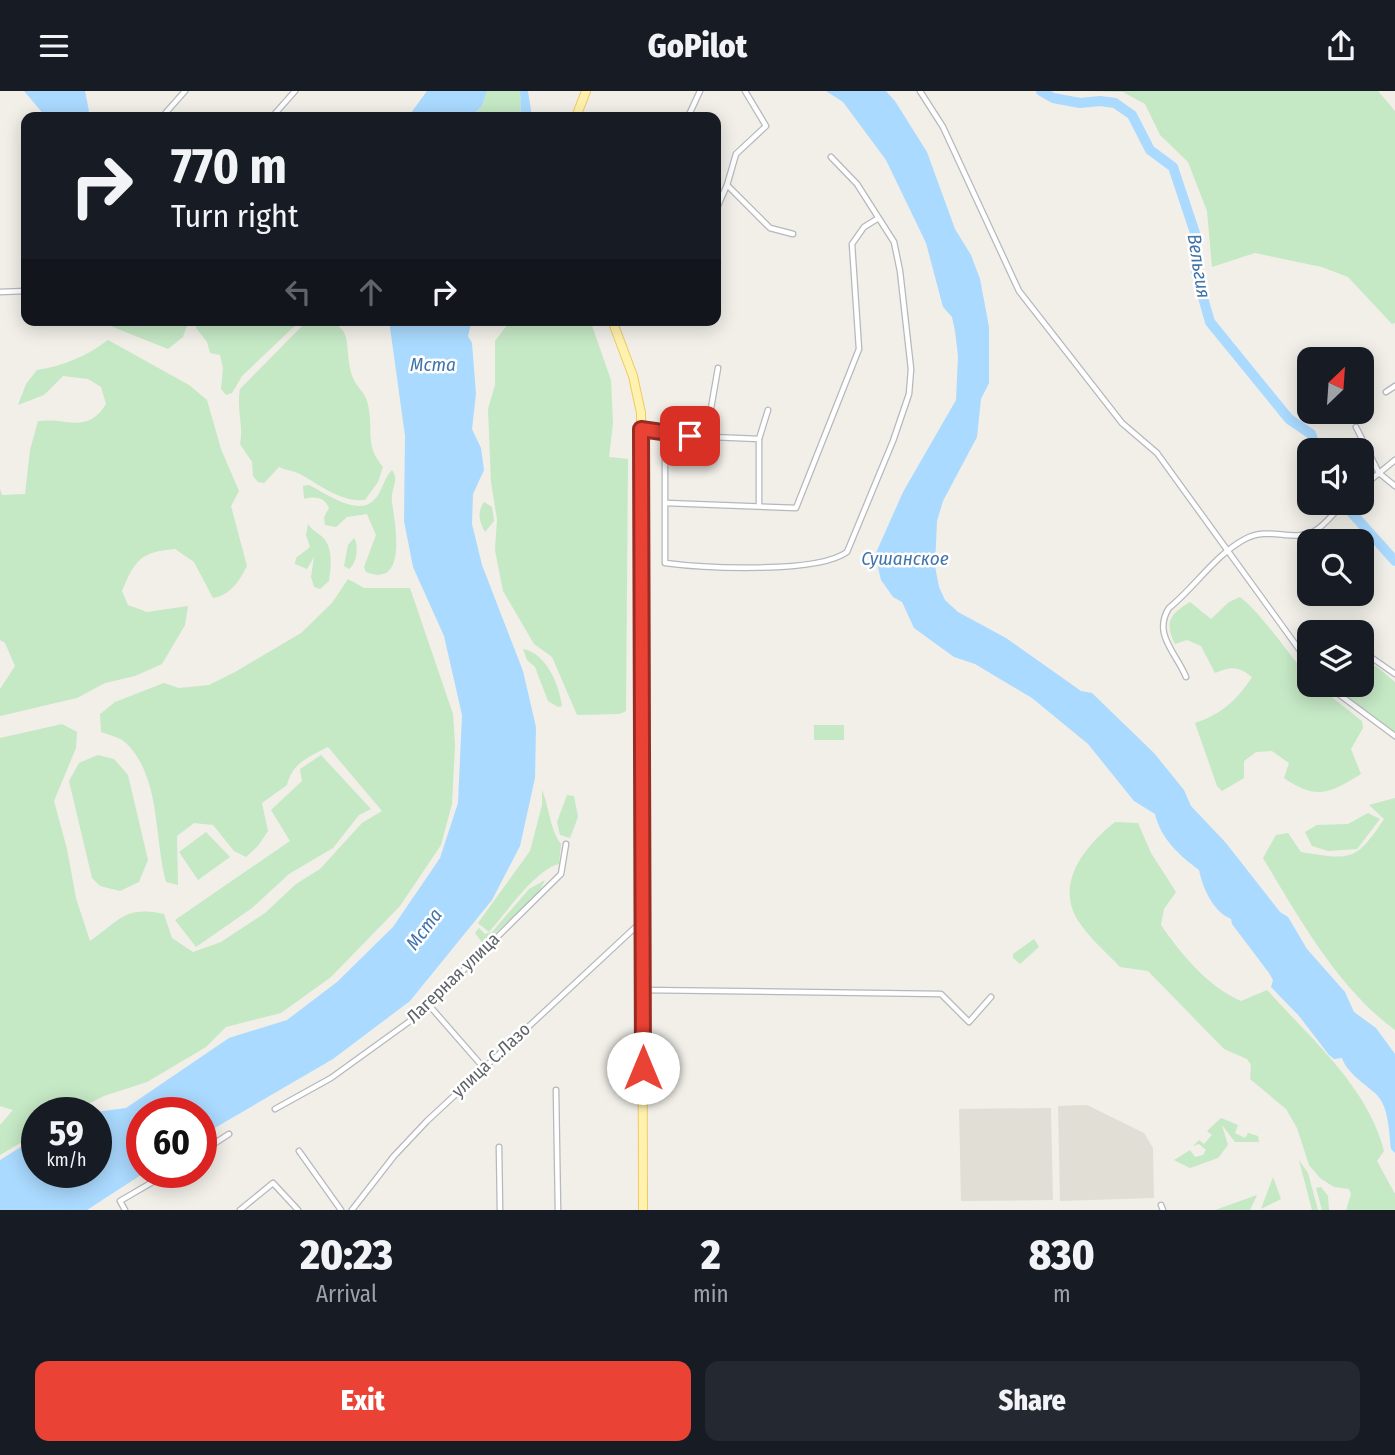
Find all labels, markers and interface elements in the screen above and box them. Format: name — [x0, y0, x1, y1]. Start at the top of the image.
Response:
icon: menu — [35, 27, 73, 65]
text: GoPilot — [648, 27, 747, 65]
icon: share — [1322, 27, 1360, 65]
text: 770 m — [171, 137, 287, 196]
icon: right — [56, 140, 147, 231]
text: Turn right — [171, 197, 298, 235]
water label: Вельгия — [1183, 232, 1215, 300]
icon: left — [279, 273, 317, 311]
icon: ahead — [352, 273, 390, 311]
icon: right — [425, 273, 463, 311]
north arrow — [1297, 347, 1374, 423]
map controls — [1297, 347, 1374, 697]
water label: Мста — [410, 353, 456, 376]
pin — [660, 406, 720, 466]
icon: arrive — [671, 417, 709, 455]
button: sound — [1297, 438, 1374, 515]
button: search — [1297, 529, 1374, 606]
water label: Сушанское — [861, 547, 949, 570]
button: layers — [1297, 620, 1374, 697]
water label: Мста — [401, 904, 447, 954]
street label: Лагерная улица — [402, 928, 504, 1028]
street label: улица С.Лазо — [447, 1018, 535, 1102]
position arrow — [606, 1031, 680, 1105]
speed limit sign: 60 — [126, 1097, 217, 1188]
text: 59 — [49, 1112, 84, 1154]
text: km/h — [46, 1149, 87, 1171]
text: 20:23 — [300, 1230, 393, 1280]
text: 2 — [701, 1230, 721, 1280]
text: 830 — [1029, 1230, 1095, 1280]
text: Arrival — [316, 1280, 377, 1308]
text: min — [693, 1280, 729, 1308]
text: m — [1053, 1280, 1071, 1308]
button: Exit — [35, 1361, 691, 1441]
button: Share — [705, 1361, 1360, 1441]

